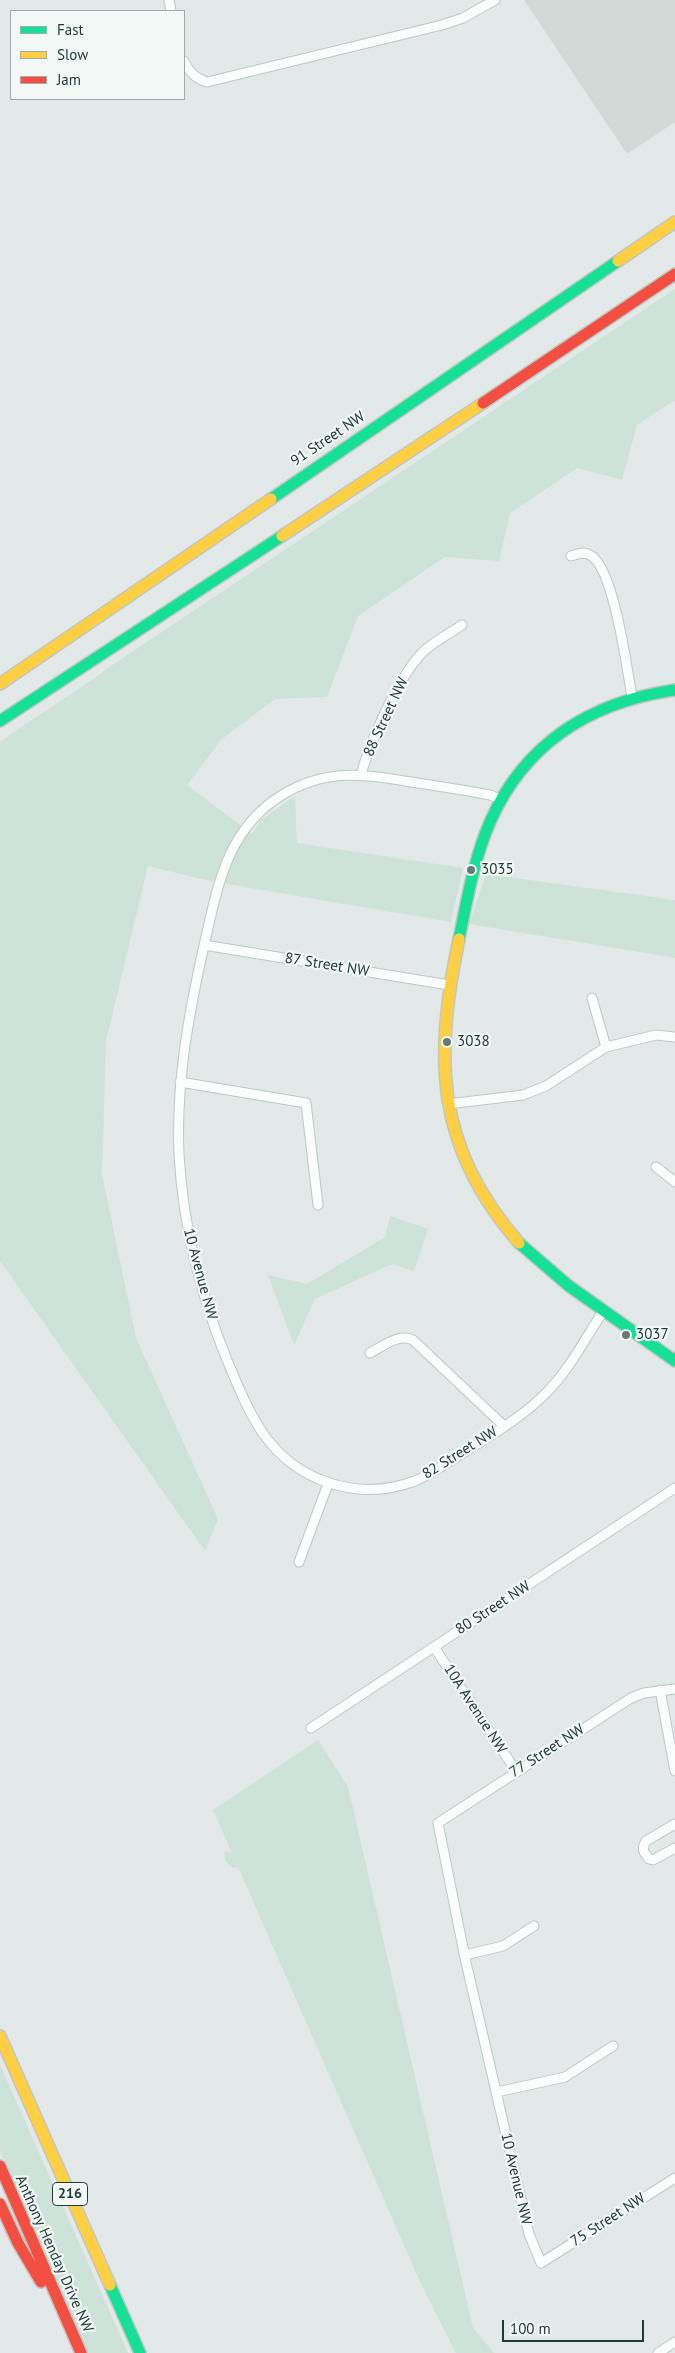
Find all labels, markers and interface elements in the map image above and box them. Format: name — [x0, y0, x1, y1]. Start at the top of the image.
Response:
legend — [10, 10, 185, 100]
text: Fast — [57, 20, 84, 39]
text: Slow — [57, 45, 88, 64]
text: Jam — [57, 70, 81, 89]
street label: 91 Street NW — [288, 408, 368, 470]
street label: 88 Street NW — [360, 675, 412, 759]
place label: 3035 — [481, 861, 514, 879]
marker: 3035 — [465, 864, 477, 876]
street label: 87 Street NW — [284, 949, 370, 981]
place label: 3038 — [457, 1033, 490, 1051]
marker: 3038 — [441, 1036, 453, 1048]
street label: 10 Avenue NW — [179, 1226, 221, 1322]
place label: 3037 — [636, 1326, 669, 1344]
marker: 3037 — [620, 1329, 632, 1341]
street label: 82 Street NW — [419, 1423, 501, 1483]
street label: 80 Street NW — [452, 1577, 534, 1639]
street label: 10A Avenue NW — [440, 1661, 510, 1757]
street label: 77 Street NW — [506, 1720, 588, 1782]
street label: 10 Avenue NW — [497, 2131, 535, 2227]
street label: Anthony Henday Drive NW — [11, 2173, 97, 2335]
road number: 216 — [52, 2182, 88, 2206]
street label: 75 Street NW — [567, 2189, 649, 2251]
scale bar — [505, 2310, 648, 2342]
text: 100 m — [510, 2319, 551, 2338]

